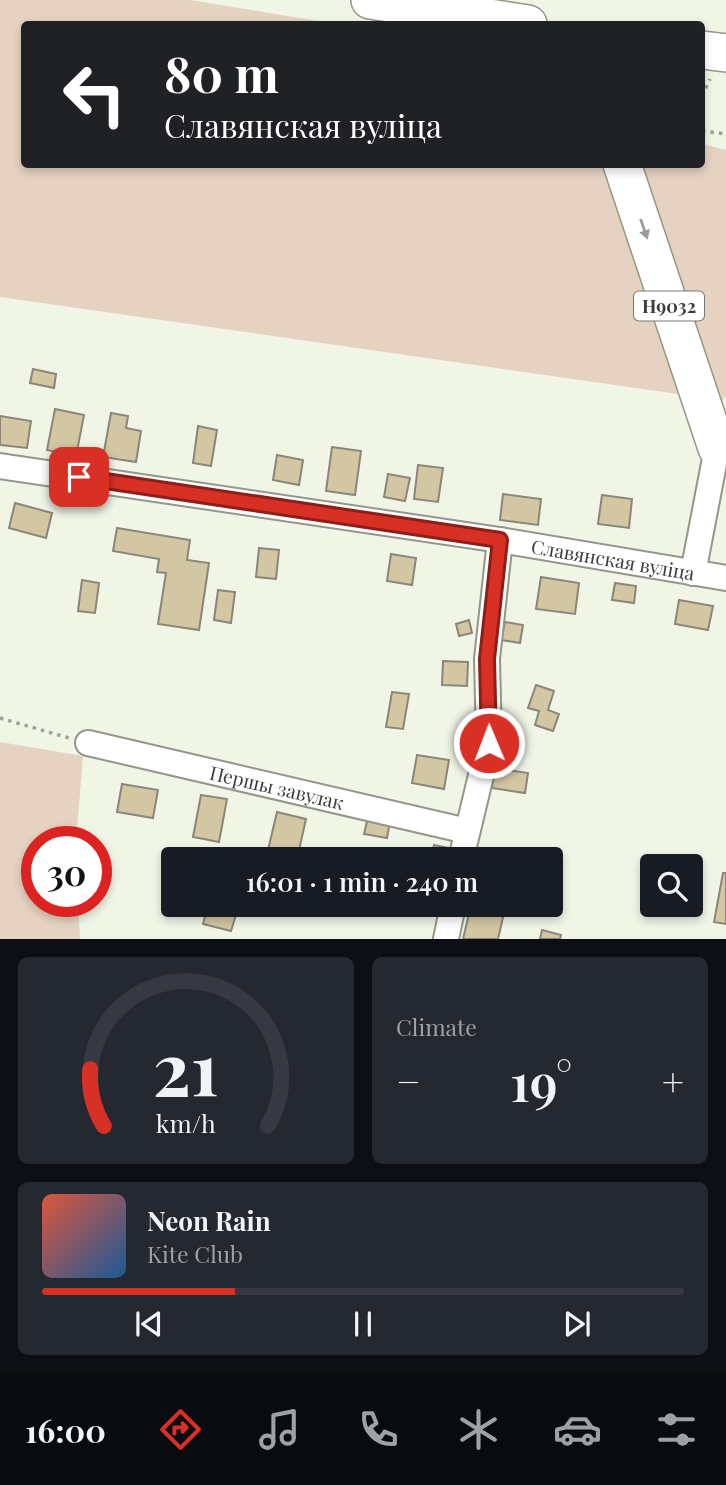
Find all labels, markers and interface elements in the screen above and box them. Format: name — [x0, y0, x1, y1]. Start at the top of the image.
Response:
text: 80 m — [164, 40, 279, 105]
icon: left — [49, 49, 140, 140]
text: Славянская вуліца — [164, 103, 442, 146]
one-way arrow — [639, 219, 650, 240]
road number: Н9032 — [634, 292, 704, 320]
pin — [49, 447, 109, 507]
icon: arrive — [60, 458, 98, 496]
street label: Славянская вуліца — [529, 532, 697, 586]
position arrow — [452, 706, 526, 780]
street label: Першы завулак — [207, 759, 347, 815]
speed limit sign: 30 — [21, 826, 112, 917]
map controls — [640, 854, 703, 917]
button: search — [640, 854, 703, 917]
text: 16:01 · 1 min · 240 m — [246, 864, 478, 899]
text: Climate — [396, 1011, 477, 1042]
text: 21 — [153, 1018, 219, 1115]
text: 19° — [510, 1046, 572, 1115]
text: − — [396, 1055, 421, 1106]
text: + — [662, 1055, 684, 1106]
text: km/h — [156, 1106, 216, 1139]
text: Neon Rain — [147, 1203, 271, 1238]
text: Kite Club — [147, 1238, 243, 1269]
icon: previous — [130, 1305, 168, 1343]
icon: pause — [344, 1305, 382, 1343]
icon: next — [558, 1305, 596, 1343]
icon: directions — [156, 1405, 205, 1454]
icon: music — [255, 1405, 304, 1454]
icon: phone — [354, 1405, 403, 1454]
icon: climate — [454, 1405, 503, 1454]
icon: car — [553, 1405, 602, 1454]
icon: filters — [652, 1405, 701, 1454]
text: 16:00 — [25, 1408, 106, 1451]

